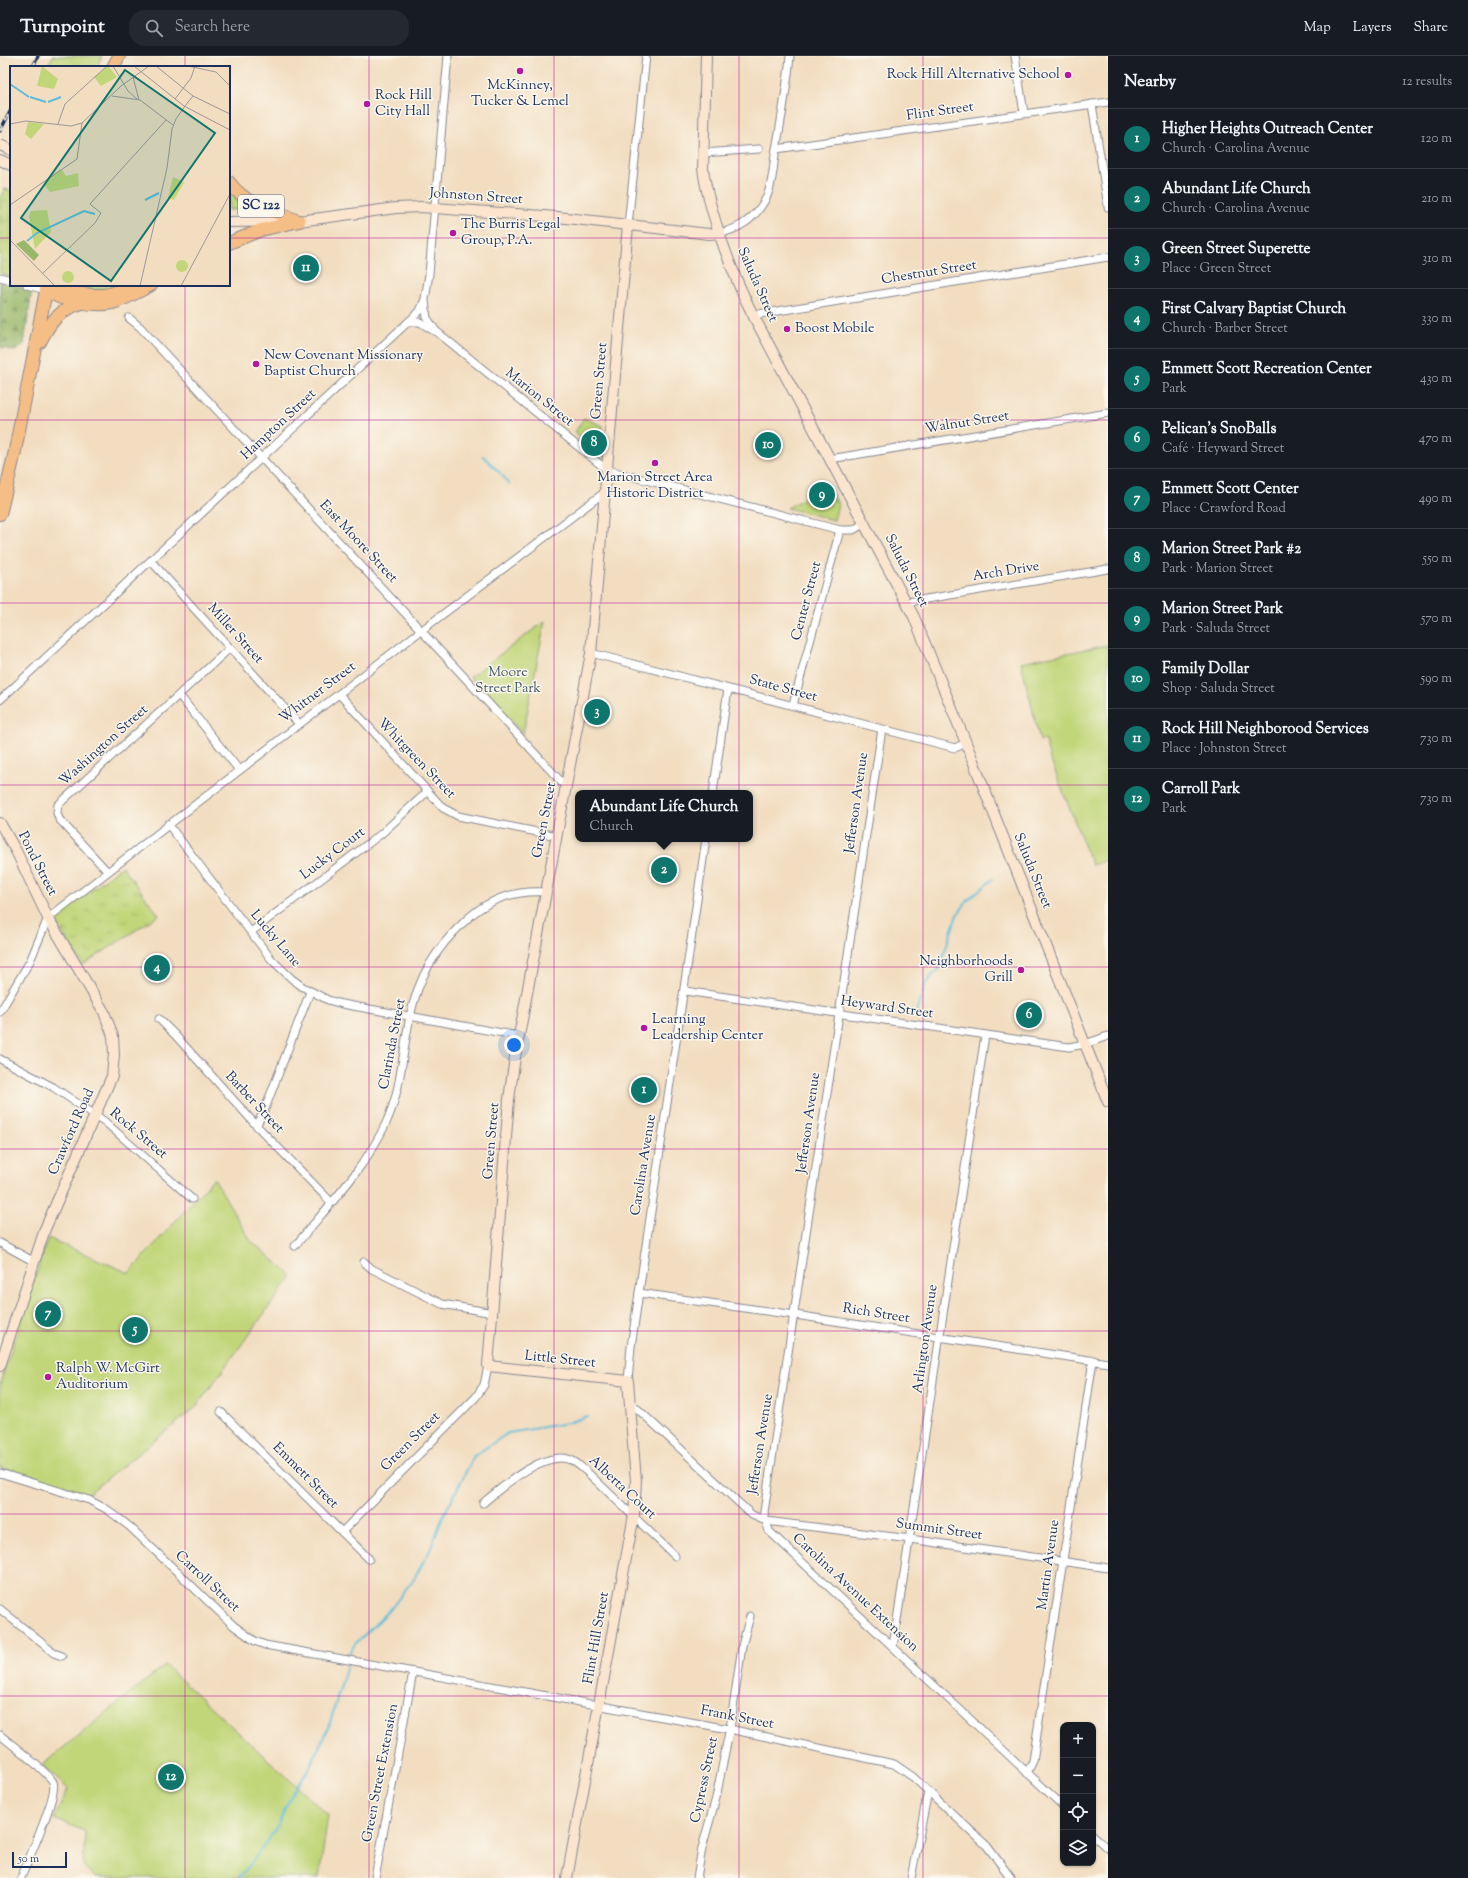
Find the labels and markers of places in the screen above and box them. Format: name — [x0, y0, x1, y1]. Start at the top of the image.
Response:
place label: Rock Hill Alternative School — [887, 65, 1060, 85]
marker: McKinney, Tucker & Lemel — [515, 66, 525, 76]
marker: Rock Hill Alternative School — [1063, 70, 1073, 80]
place label: McKinney, Tucker & Lemel — [471, 76, 569, 112]
place label: Rock Hill City Hall — [375, 86, 432, 122]
marker: Rock Hill City Hall — [362, 99, 372, 109]
place label: The Burris Legal Group, P.A. — [461, 215, 561, 251]
marker: The Burris Legal Group, P.A. — [448, 228, 458, 238]
pin: 11 — [293, 253, 319, 283]
place label: Boost Mobile — [795, 319, 875, 339]
marker: Boost Mobile — [782, 324, 792, 334]
place label: New Covenant Missionary Baptist Church — [264, 346, 423, 382]
marker: New Covenant Missionary Baptist Church — [251, 359, 261, 369]
pin: 8 — [581, 428, 607, 458]
pin: 10 — [755, 430, 781, 460]
marker: Marion Street Area Historic District — [650, 458, 660, 468]
place label: Marion Street Area Historic District — [597, 468, 713, 504]
pin: 9 — [809, 480, 835, 510]
pin: 3 — [584, 697, 610, 727]
pin: 2 — [651, 855, 677, 885]
place label: Neighborhoods Grill — [919, 952, 1013, 988]
pin: 4 — [144, 953, 170, 983]
marker: Neighborhoods Grill — [1016, 965, 1026, 975]
pin: 6 — [1016, 1000, 1042, 1030]
place label: Learning Leadership Center — [652, 1010, 764, 1046]
marker: Learning Leadership Center — [639, 1023, 649, 1033]
pin: 1 — [631, 1075, 657, 1105]
pin: 7 — [35, 1299, 61, 1329]
pin: 5 — [122, 1315, 148, 1345]
place label: Ralph W. McGirt Auditorium — [56, 1359, 160, 1395]
marker: Ralph W. McGirt Auditorium — [43, 1372, 53, 1382]
pin: 12 — [158, 1762, 184, 1792]

